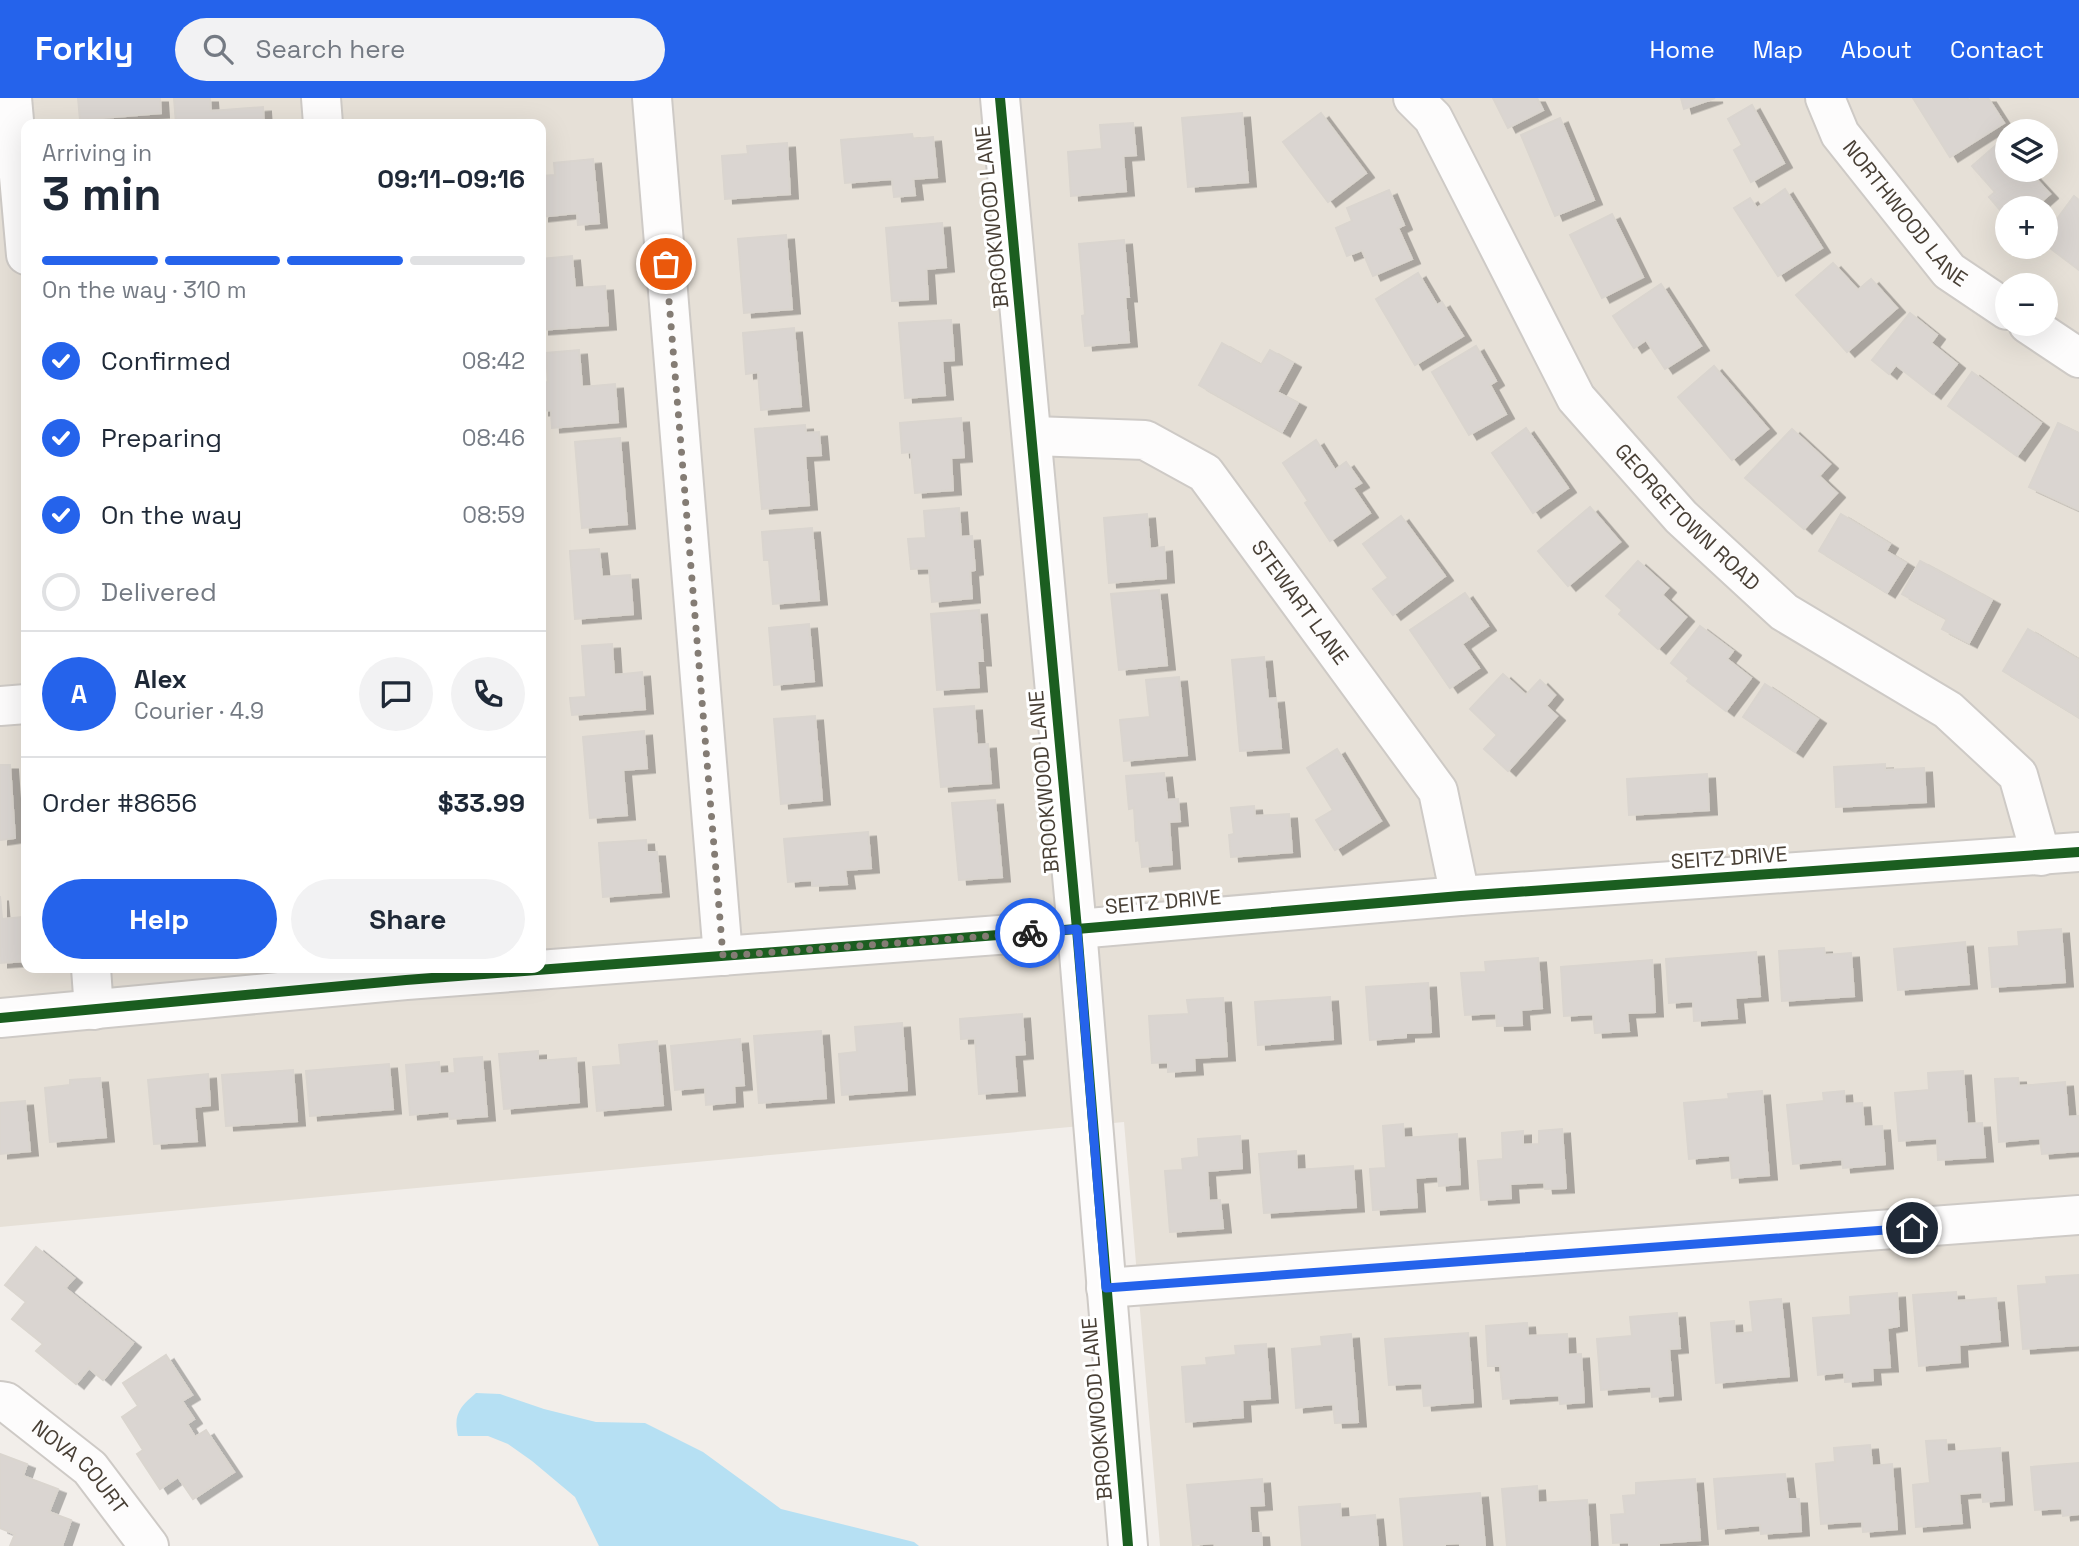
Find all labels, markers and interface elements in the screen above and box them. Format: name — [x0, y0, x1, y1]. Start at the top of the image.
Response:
search box — [175, 18, 665, 81]
text: Forkly — [35, 28, 133, 70]
icon: search — [199, 30, 237, 68]
text: Search here — [255, 32, 405, 66]
text: Home — [1649, 34, 1715, 65]
text: Map — [1753, 34, 1803, 65]
text: About — [1841, 34, 1912, 65]
text: Contact — [1950, 34, 2044, 65]
map controls — [1995, 119, 2058, 336]
button: layers — [1995, 119, 2058, 182]
street label: BROOKWOOD LANE — [968, 124, 1015, 310]
street label: NORTHWOOD LANE — [1837, 134, 1973, 293]
text: Arriving in — [42, 138, 152, 168]
text: 09:11–09:16 — [377, 162, 525, 196]
text: 3 min — [42, 165, 162, 223]
button: + — [1995, 196, 2058, 259]
pin — [636, 234, 696, 294]
icon: bag — [647, 245, 685, 283]
button: − — [1995, 273, 2058, 336]
text: On the way · 310 m — [42, 275, 247, 305]
icon: check — [42, 342, 80, 380]
text: Confirmed — [101, 344, 231, 378]
text: 08:42 — [462, 346, 525, 376]
icon: check — [42, 419, 80, 457]
text: Preparing — [101, 421, 222, 455]
text: 08:46 — [462, 423, 525, 453]
street label: GEORGETOWN ROAD — [1609, 438, 1766, 596]
icon: check — [42, 496, 80, 534]
text: On the way — [101, 498, 242, 532]
text: 08:59 — [462, 500, 525, 530]
street label: STEWART LANE — [1246, 534, 1355, 670]
text: Delivered — [101, 575, 217, 609]
button: chat — [359, 657, 433, 731]
button: phone — [451, 657, 525, 731]
text: Alex — [134, 662, 187, 696]
text: A — [71, 677, 87, 711]
street label: BROOKWOOD LANE — [1022, 689, 1065, 875]
text: Courier · 4.9 — [134, 696, 264, 726]
text: Order #8656 — [42, 786, 197, 820]
text: $33.99 — [438, 786, 525, 820]
street label: SEITZ DRIVE — [1670, 840, 1788, 875]
button: Help — [42, 879, 277, 959]
button: Share — [291, 879, 525, 959]
street label: SEITZ DRIVE — [1104, 883, 1222, 920]
courier — [995, 898, 1065, 968]
icon: bike — [1011, 914, 1049, 952]
pin — [1882, 1198, 1942, 1258]
icon: home — [1893, 1209, 1931, 1247]
street label: BROOKWOOD LANE — [1075, 1316, 1118, 1502]
street label: NOVA COURT — [27, 1414, 134, 1519]

